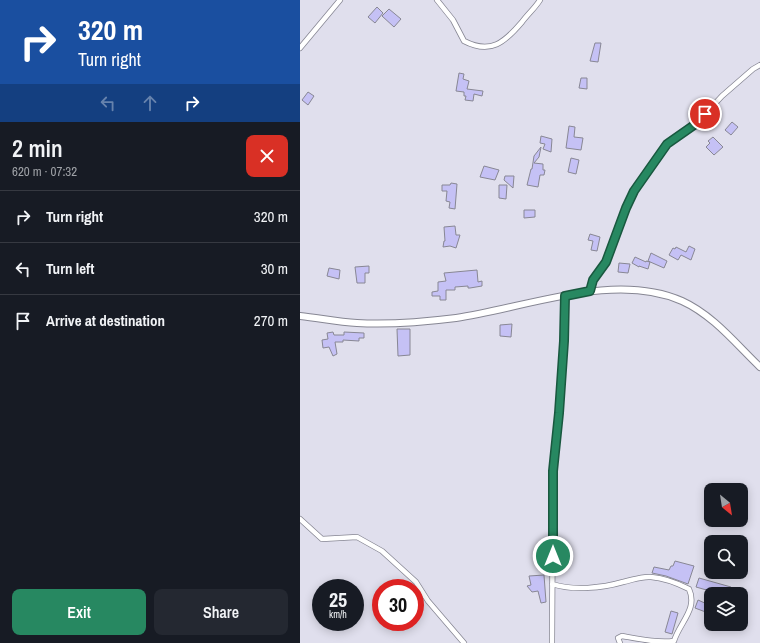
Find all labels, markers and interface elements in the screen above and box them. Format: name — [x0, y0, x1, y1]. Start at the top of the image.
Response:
text: 320 m — [78, 11, 143, 49]
icon: right — [12, 16, 64, 68]
text: Turn right — [78, 47, 141, 72]
icon: left — [97, 92, 119, 114]
icon: ahead — [139, 92, 161, 114]
icon: right — [181, 92, 203, 114]
pin — [688, 97, 722, 131]
icon: arrive — [694, 103, 716, 125]
text: 2 min — [12, 132, 63, 164]
button: close — [246, 135, 288, 177]
text: 620 m · 07:32 — [12, 163, 77, 180]
icon: right — [12, 206, 34, 228]
text: Turn right — [46, 206, 103, 227]
text: 320 m — [254, 206, 288, 227]
icon: left — [12, 258, 34, 280]
text: Turn left — [46, 258, 94, 279]
text: 30 m — [261, 258, 288, 279]
icon: arrive — [12, 310, 34, 332]
text: Arrive at destination — [46, 310, 165, 331]
text: 270 m — [254, 310, 288, 331]
north arrow — [704, 483, 748, 527]
map controls — [704, 483, 748, 631]
position arrow — [532, 535, 574, 577]
button: search — [704, 535, 748, 579]
speed limit sign: 30 — [372, 579, 424, 631]
text: 25 — [329, 586, 347, 613]
button: layers — [704, 587, 748, 631]
button: Exit — [12, 589, 146, 635]
button: Share — [154, 589, 288, 635]
text: km/h — [329, 608, 347, 621]

